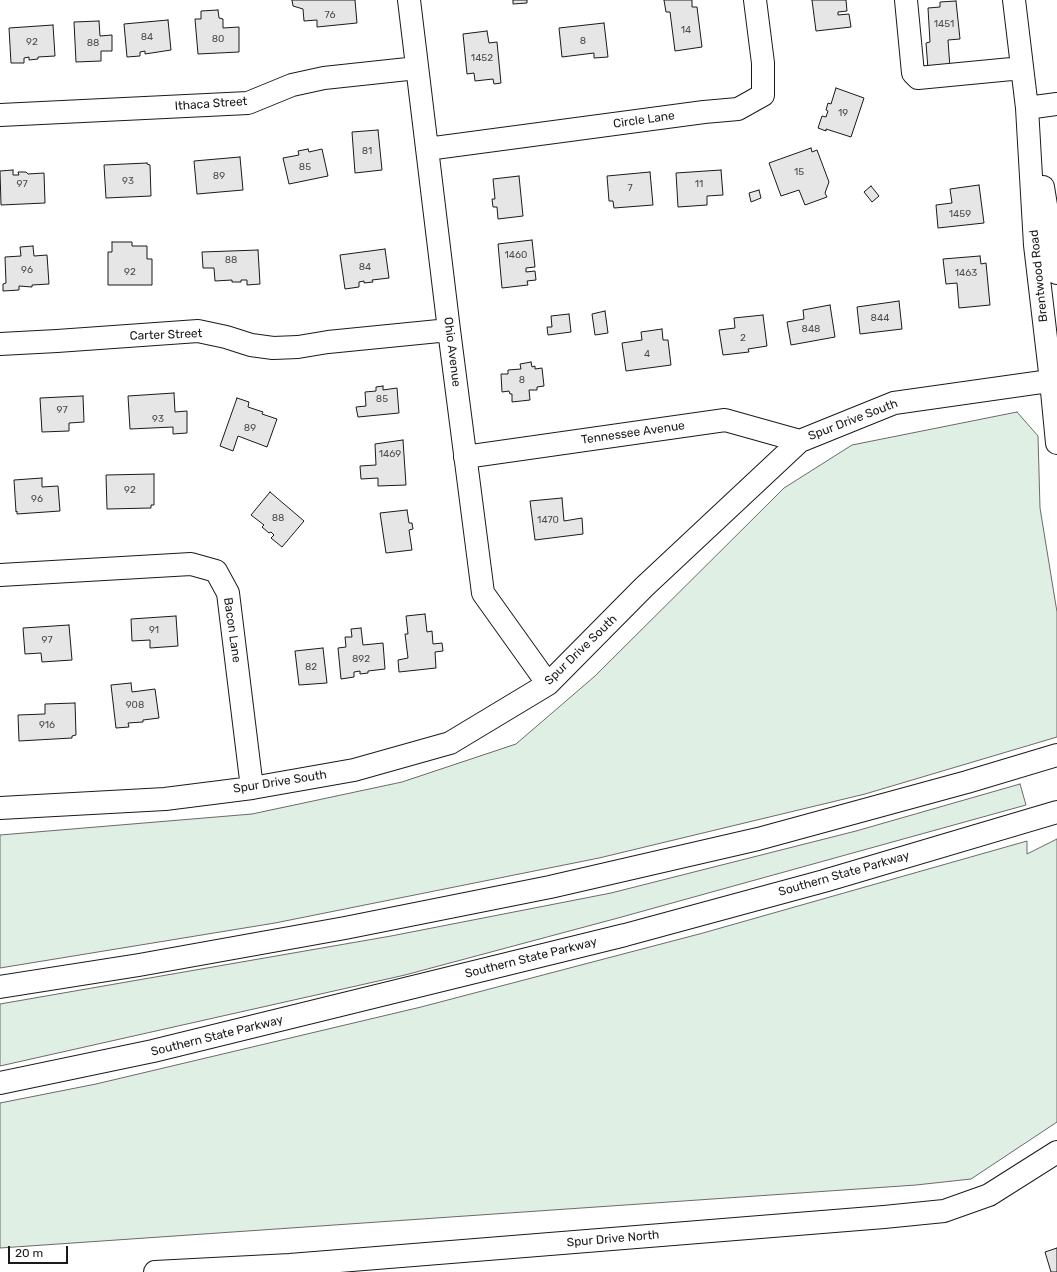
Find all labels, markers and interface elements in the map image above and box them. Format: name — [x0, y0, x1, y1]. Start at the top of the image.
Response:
house number: 76 — [325, 9, 335, 21]
house number: 1451 — [934, 18, 954, 30]
house number: 14 — [681, 24, 691, 36]
house number: 84 — [141, 31, 153, 43]
house number: 80 — [212, 33, 224, 45]
house number: 8 — [580, 35, 586, 47]
house number: 92 — [26, 36, 38, 48]
house number: 88 — [87, 37, 99, 49]
house number: 1452 — [471, 52, 493, 64]
street label: Ithaca Street — [174, 94, 248, 114]
house number: 19 — [838, 107, 848, 119]
street label: Circle Lane — [612, 109, 676, 131]
house number: 81 — [362, 145, 372, 157]
house number: 85 — [299, 161, 311, 173]
house number: 15 — [794, 166, 804, 178]
house number: 89 — [213, 170, 225, 182]
house number: 93 — [122, 175, 134, 187]
house number: 97 — [16, 178, 28, 190]
house number: 11 — [695, 178, 703, 190]
house number: 7 — [627, 182, 633, 194]
house number: 1459 — [949, 208, 971, 220]
street label: Brentwood Road — [1027, 229, 1051, 323]
house number: 1460 — [505, 249, 527, 261]
house number: 88 — [225, 254, 237, 266]
house number: 84 — [359, 261, 371, 273]
house number: 96 — [21, 264, 33, 276]
house number: 92 — [124, 266, 136, 278]
house number: 1463 — [955, 267, 977, 279]
house number: 844 — [871, 312, 889, 324]
street label: Ohio Avenue — [441, 316, 463, 388]
house number: 848 — [802, 323, 820, 335]
street label: Carter Street — [129, 327, 203, 343]
house number: 2 — [740, 332, 746, 344]
house number: 4 — [644, 348, 650, 360]
house number: 8 — [519, 374, 525, 386]
house number: 85 — [376, 393, 388, 405]
street label: Spur Drive South — [806, 396, 900, 444]
house number: 97 — [56, 404, 68, 416]
house number: 93 — [152, 413, 164, 425]
street label: Tennessee Avenue — [580, 419, 686, 447]
house number: 89 — [244, 422, 256, 434]
house number: 1469 — [379, 448, 401, 460]
house number: 92 — [124, 484, 136, 496]
house number: 96 — [31, 493, 43, 505]
house number: 88 — [272, 512, 284, 524]
house number: 1470 — [537, 514, 559, 526]
street label: Bacon Lane — [220, 596, 244, 664]
street label: Spur Drive South — [542, 612, 620, 688]
house number: 91 — [149, 624, 159, 636]
house number: 97 — [41, 634, 53, 646]
house number: 892 — [352, 653, 370, 665]
house number: 82 — [305, 661, 317, 673]
house number: 908 — [126, 699, 144, 711]
house number: 916 — [39, 719, 55, 731]
street label: Spur Drive South — [232, 767, 328, 797]
street label: Southern State Parkway — [777, 848, 911, 900]
street label: Southern State Parkway — [463, 935, 599, 981]
street label: Southern State Parkway — [149, 1013, 285, 1059]
street label: Spur Drive North — [566, 1228, 660, 1250]
scale bar — [10, 1238, 70, 1264]
text: 20 m — [15, 1246, 43, 1260]

